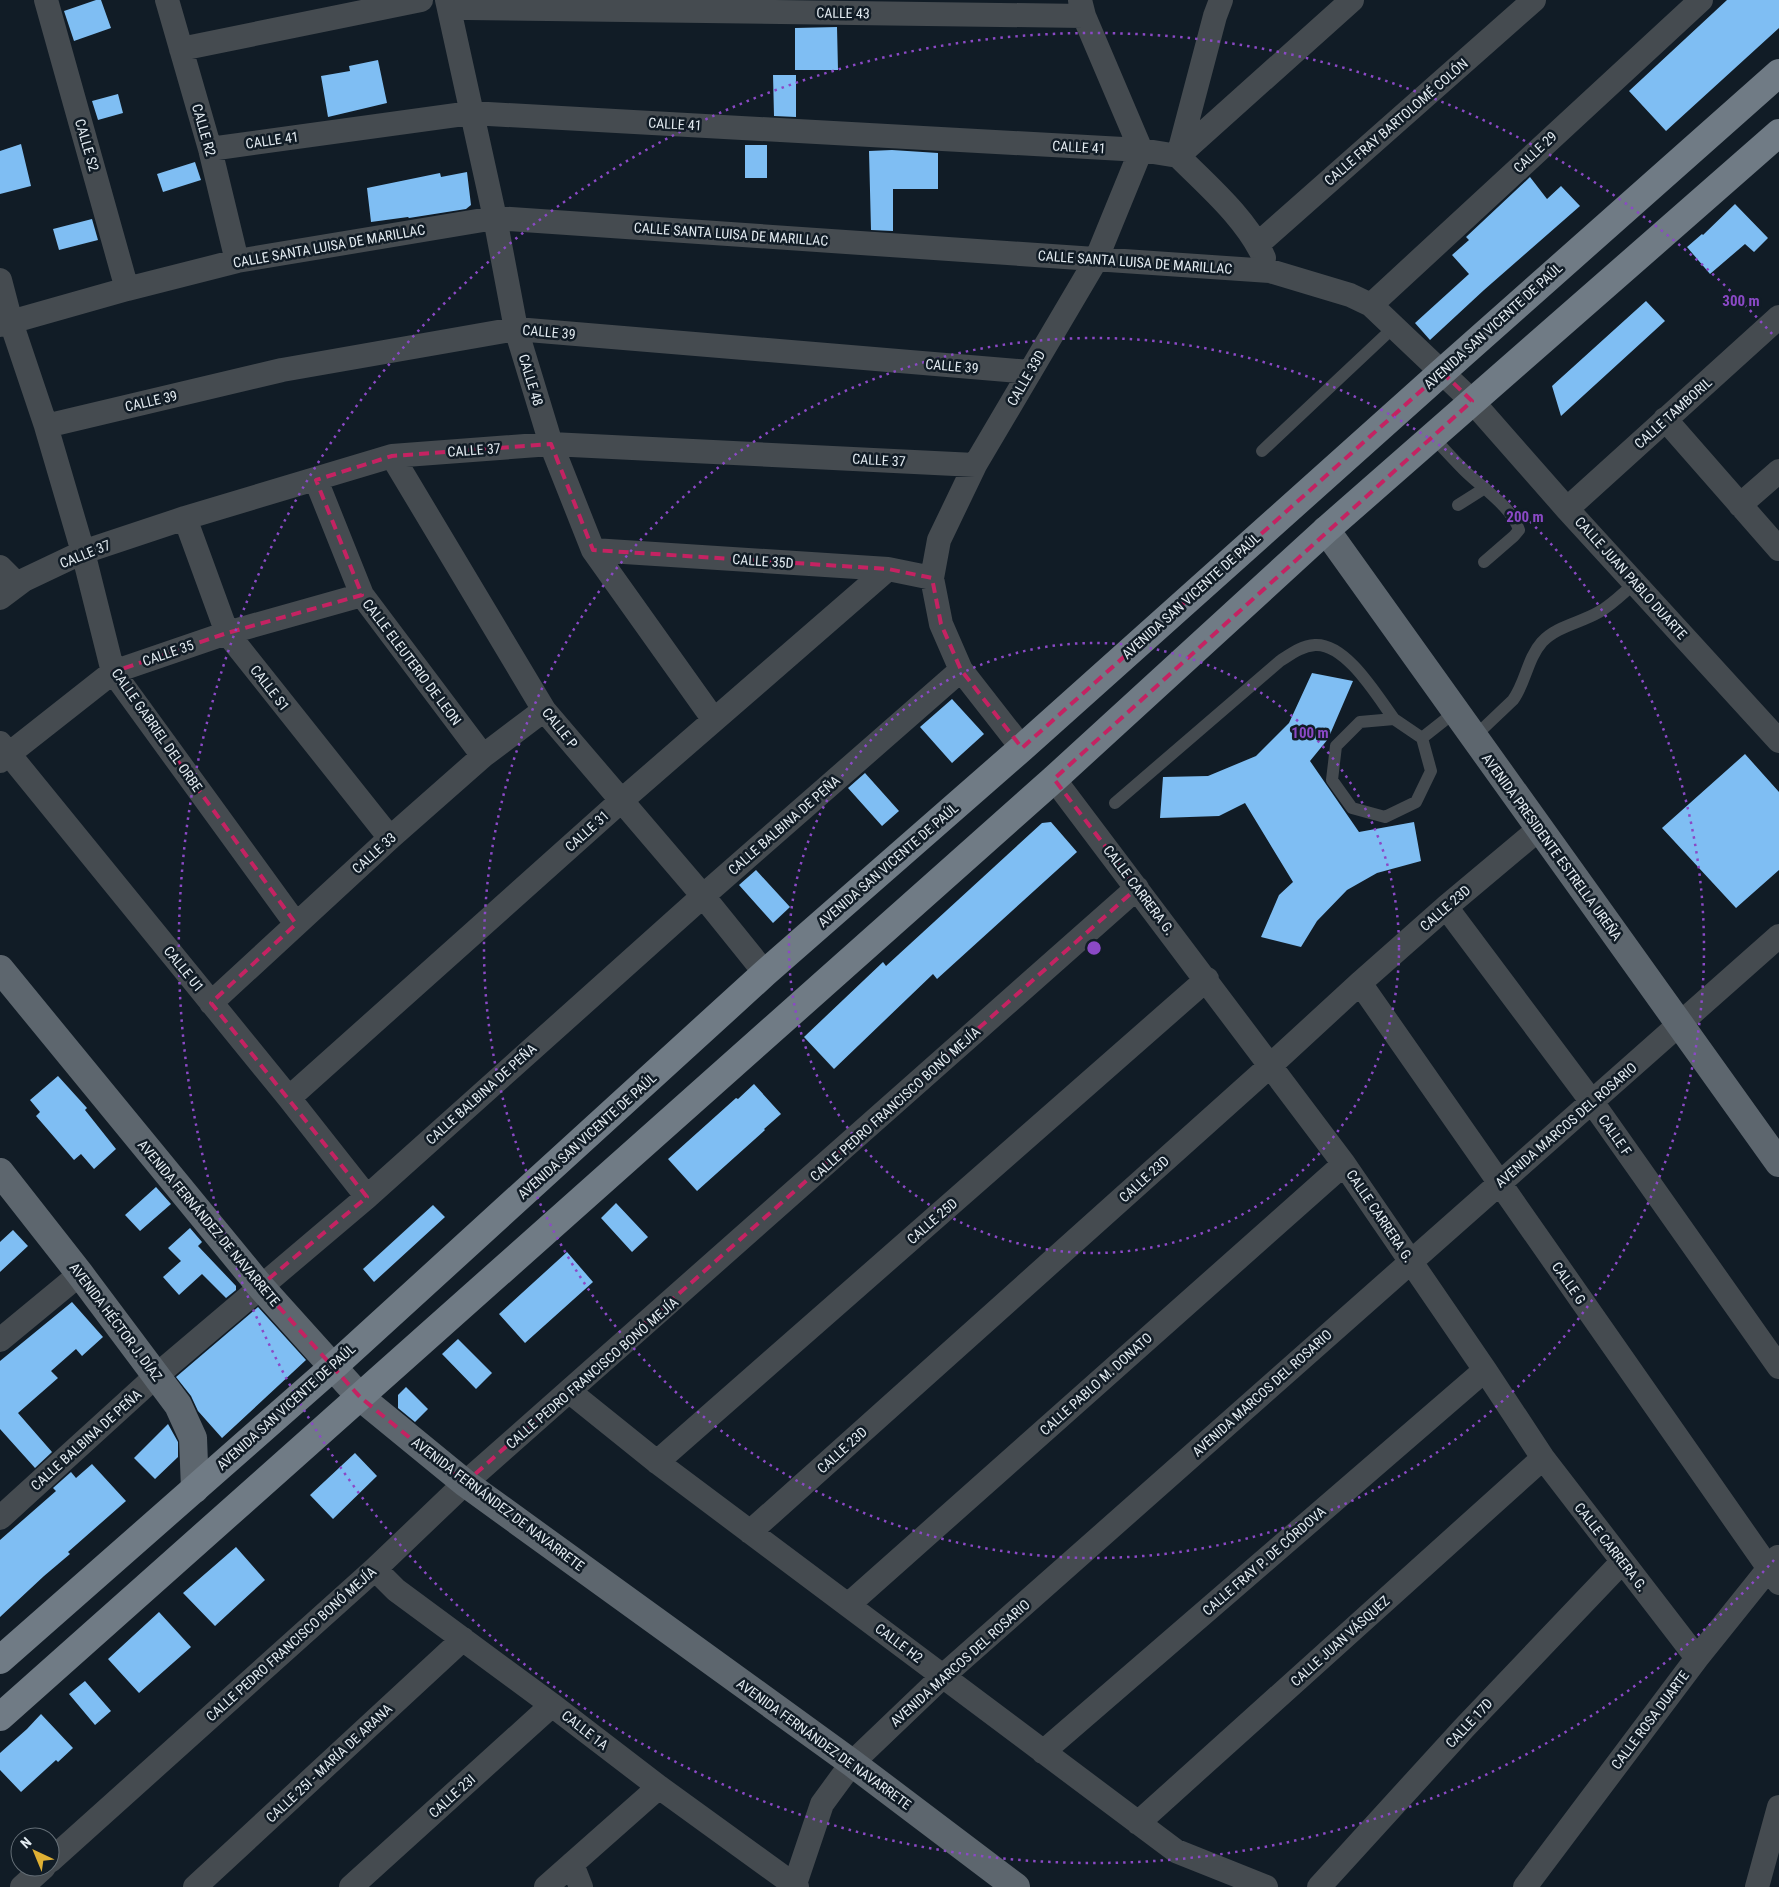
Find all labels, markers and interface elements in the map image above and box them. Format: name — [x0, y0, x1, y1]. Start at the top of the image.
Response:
street label: CALLE 43 — [816, 5, 870, 21]
street label: CALLE FRAY BARTOLOMÉ COLÓN — [1320, 55, 1471, 189]
street label: CALLE R2 — [189, 102, 219, 158]
street label: CALLE 41 — [648, 115, 702, 133]
street label: CALLE S2 — [72, 117, 102, 173]
street label: CALLE 41 — [244, 128, 300, 152]
street label: CALLE 29 — [1510, 128, 1560, 176]
street label: CALLE 41 — [1052, 138, 1106, 156]
street label: CALLE SANTA LUISA DE MARILLAC — [633, 219, 829, 249]
street label: CALLE SANTA LUISA DE MARILLAC — [232, 221, 426, 271]
street label: CALLE SANTA LUISA DE MARILLAC — [1037, 247, 1233, 277]
street label: AVENIDA SAN VICENTE DE PAÚL — [1420, 259, 1566, 392]
text: 300 m — [1722, 292, 1760, 310]
street label: CALLE 39 — [522, 322, 576, 342]
street label: CALLE 33D — [1004, 347, 1048, 409]
street label: CALLE 48 — [516, 352, 546, 408]
street label: CALLE 39 — [925, 356, 979, 376]
street label: CALLE TAMBORIL — [1631, 374, 1715, 452]
street label: CALLE 39 — [123, 387, 179, 415]
street label: CALLE 37 — [447, 440, 501, 460]
street label: CALLE 37 — [852, 451, 906, 469]
text: 200 m — [1506, 508, 1544, 526]
street label: CALLE JUAN PABLO DUARTE — [1572, 513, 1690, 643]
street label: AVENIDA SAN VICENTE DE PAÚL — [1118, 529, 1264, 662]
street label: CALLE 37 — [57, 537, 113, 571]
street label: CALLE 35D — [732, 551, 794, 571]
street label: CALLE ELEUTERIO DE LEON — [359, 596, 465, 728]
street label: CALLE 35 — [140, 637, 196, 669]
street label: CALLE S1 — [247, 662, 293, 714]
street label: CALLE GABRIEL DEL ORBE — [108, 665, 206, 795]
street label: CALLE P — [539, 705, 581, 752]
text: 100 m — [1291, 724, 1329, 742]
street label: AVENIDA PRESIDENTE ESTRELLA UREÑA — [1479, 750, 1626, 944]
street label: CALLE BALBINA DE PEÑA — [724, 771, 843, 878]
street label: AVENIDA SAN VICENTE DE PAÚL — [814, 799, 962, 930]
street label: CALLE 31 — [562, 807, 612, 855]
street label: CALLE 33 — [349, 829, 399, 877]
street label: CALLE CARRERA G. — [1100, 842, 1178, 938]
street label: CALLE 23D — [1417, 882, 1473, 934]
centre of rings — [1085, 939, 1103, 957]
street label: CALLE U1 — [161, 943, 207, 995]
street label: CALLE PEDRO FRANCISCO BONÓ MEJÍA — [806, 1023, 983, 1184]
street label: CALLE BALBINA DE PEÑA — [422, 1040, 539, 1148]
street label: AVENIDA MARCOS DEL ROSARIO — [1492, 1059, 1640, 1191]
street label: AVENIDA SAN VICENTE DE PAÚL — [514, 1069, 660, 1202]
street label: CALLE F — [1595, 1111, 1635, 1159]
street label: AVENIDA FERNÁNDEZ DE NAVARRETE — [135, 1136, 284, 1309]
street label: CALLE 23D — [1116, 1153, 1172, 1205]
street label: CALLE CARRERA G. — [1343, 1167, 1417, 1265]
street label: CALLE 25D — [904, 1195, 960, 1247]
street label: AVENIDA HÉCTOR J. DÍAZ — [66, 1259, 166, 1384]
street label: CALLE G — [1549, 1259, 1589, 1307]
street label: CALLE PEDRO FRANCISCO BONÓ MEJÍA — [502, 1293, 681, 1452]
street label: AVENIDA MARCOS DEL ROSARIO — [1189, 1326, 1335, 1460]
street label: CALLE PABLO M. DONATO — [1037, 1329, 1155, 1439]
street label: AVENIDA SAN VICENTE DE PAÚL — [213, 1340, 359, 1473]
street label: CALLE BALBINA DE PEÑA — [27, 1386, 144, 1494]
street label: CALLE 23D — [814, 1424, 870, 1476]
street label: AVENIDA FERNÁNDEZ DE NAVARRETE — [409, 1433, 588, 1574]
street label: CALLE CARRERA G. — [1571, 1500, 1651, 1594]
street label: CALLE FRAY P. DE CÓRDOVA — [1199, 1502, 1329, 1619]
street label: CALLE PEDRO FRANCISCO BONÓ MEJÍA — [202, 1563, 379, 1724]
street label: CALLE JUAN VÁSQUEZ — [1287, 1592, 1393, 1689]
street label: AVENIDA MARCOS DEL ROSARIO — [887, 1596, 1033, 1730]
street label: CALLE H2 — [872, 1620, 926, 1666]
street label: CALLE ROSA DUARTE — [1608, 1668, 1692, 1772]
street label: AVENIDA FERNÁNDEZ DE NAVARRETE — [734, 1674, 915, 1813]
street label: CALLE 17D — [1442, 1695, 1496, 1751]
street label: CALLE 25I - MARÍA DE ARANA — [262, 1700, 395, 1826]
street label: CALLE 1A — [559, 1707, 611, 1753]
street label: CALLE 23I — [426, 1771, 478, 1821]
north arrow — [10, 1827, 60, 1877]
text: N — [17, 1834, 35, 1851]

